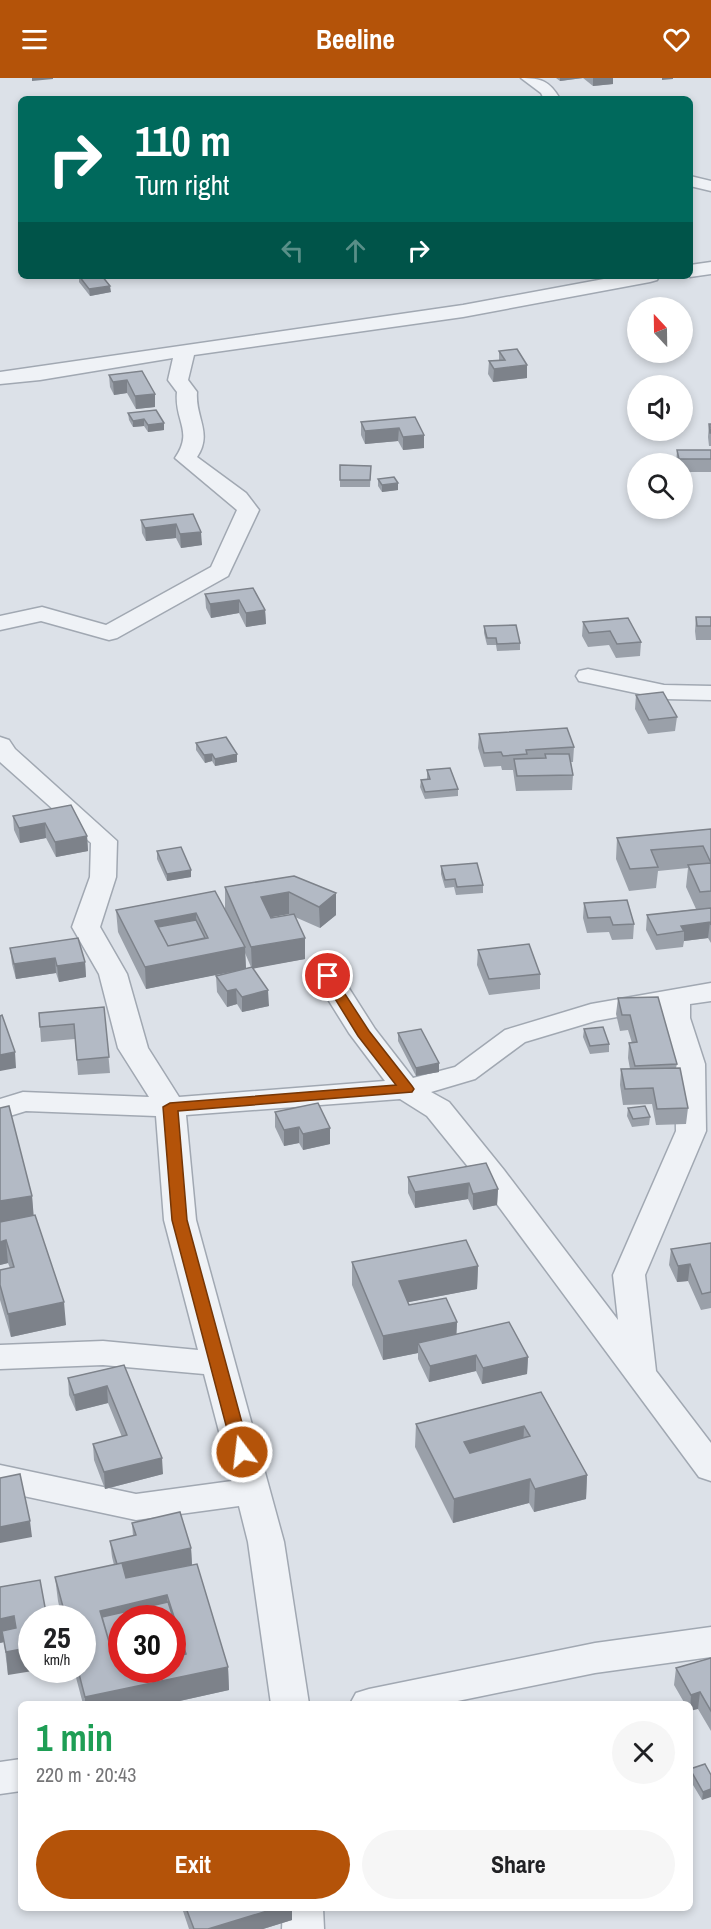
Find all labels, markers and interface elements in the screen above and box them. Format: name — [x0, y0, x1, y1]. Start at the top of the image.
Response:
text: Beeline — [316, 21, 395, 57]
icon: menu — [18, 23, 51, 56]
icon: heart — [660, 23, 693, 56]
text: 110 m — [135, 113, 231, 169]
icon: right — [36, 120, 114, 198]
text: Turn right — [135, 167, 229, 203]
icon: left — [276, 234, 309, 267]
icon: ahead — [339, 234, 372, 267]
icon: right — [402, 234, 435, 267]
north arrow — [627, 297, 693, 363]
map controls — [627, 297, 693, 519]
button: sound — [627, 375, 693, 441]
button: search — [627, 453, 693, 519]
pin — [302, 950, 353, 1001]
icon: arrive — [311, 959, 344, 992]
position arrow — [210, 1420, 274, 1484]
speed limit sign: 30 — [108, 1605, 186, 1683]
text: 25 — [43, 1617, 71, 1657]
text: km/h — [44, 1649, 70, 1670]
text: 1 min — [36, 1714, 113, 1762]
button: close — [612, 1721, 675, 1784]
text: 220 m · 20:43 — [36, 1761, 136, 1788]
button: Exit — [36, 1830, 350, 1899]
button: Share — [362, 1830, 675, 1899]

